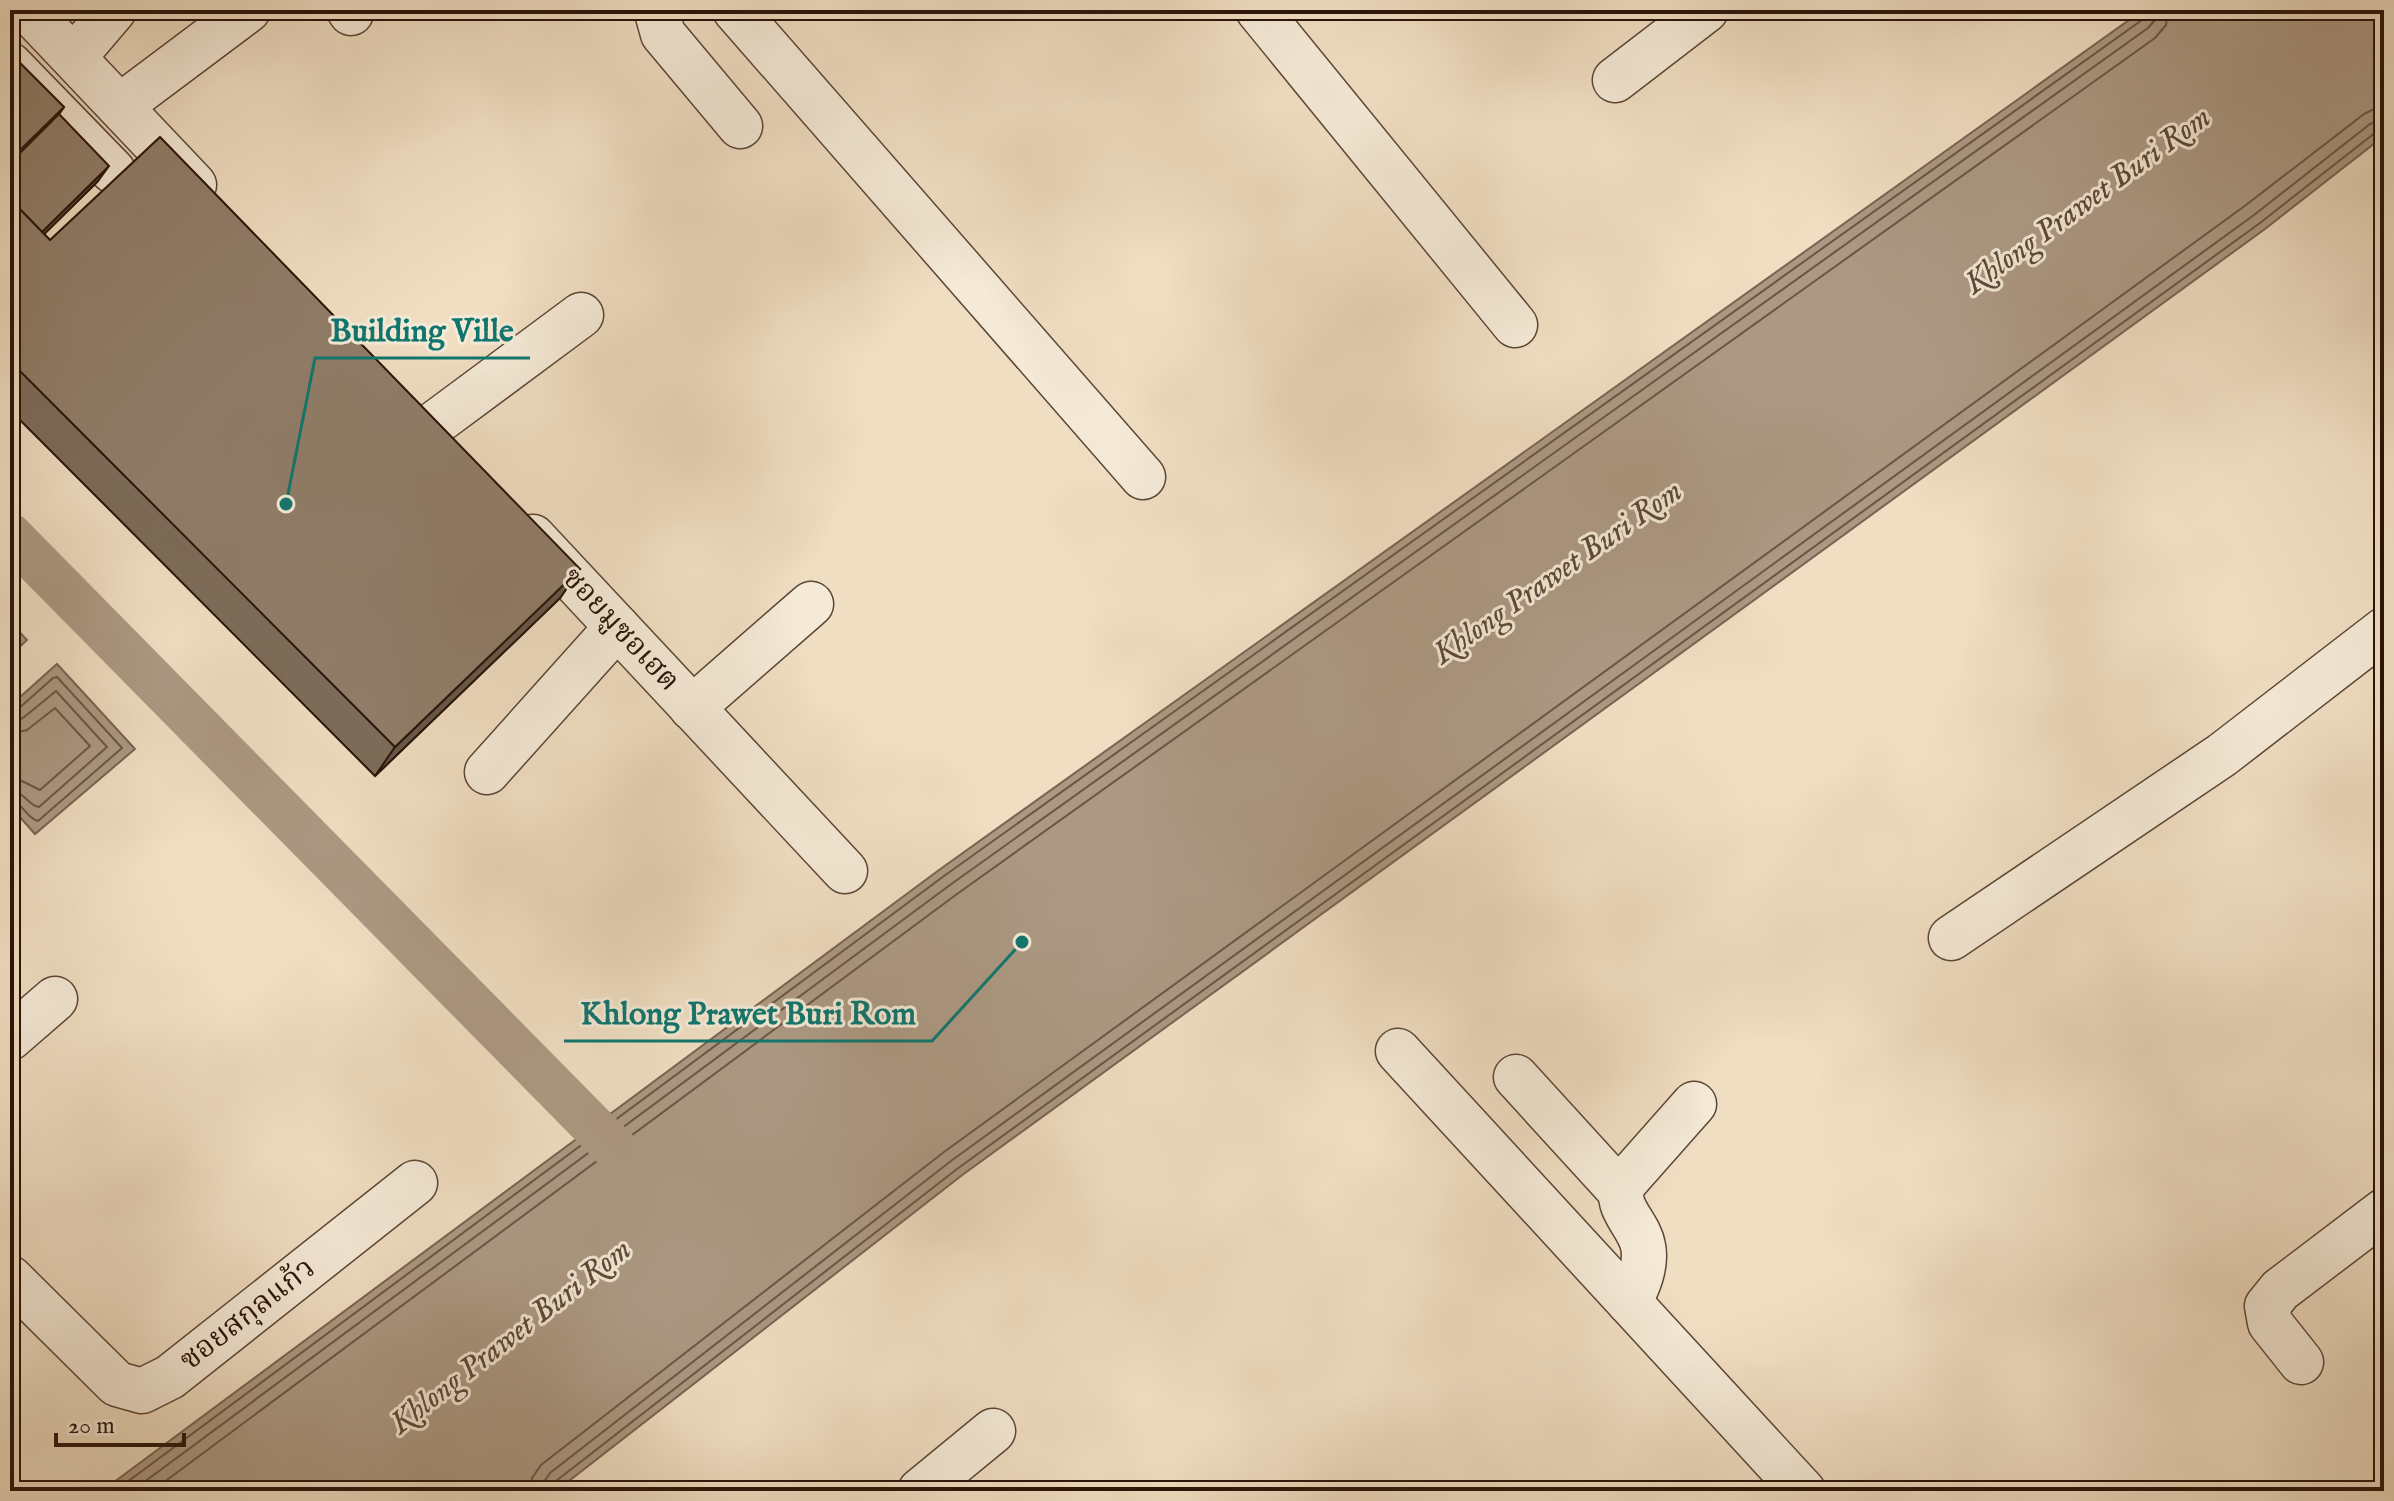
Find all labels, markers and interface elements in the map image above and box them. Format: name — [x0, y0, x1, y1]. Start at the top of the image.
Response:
water label: Khlong Prawet Buri Rom — [1956, 98, 2220, 305]
callout: Building Ville — [315, 302, 530, 358]
text: Building Ville — [330, 312, 514, 353]
water label: Khlong Prawet Buri Rom — [1424, 471, 1691, 675]
street label: ซอยมูซอเฮต — [553, 560, 687, 700]
callout: Khlong Prawet Buri Rom — [564, 985, 932, 1041]
text: Khlong Prawet Buri Rom — [580, 995, 916, 1036]
water label: Khlong Prawet Buri Rom — [381, 1230, 640, 1445]
street label: ซอยสกุลแก้ว — [173, 1250, 323, 1380]
scale bar — [56, 1397, 184, 1447]
text: 20 m — [68, 1411, 115, 1442]

